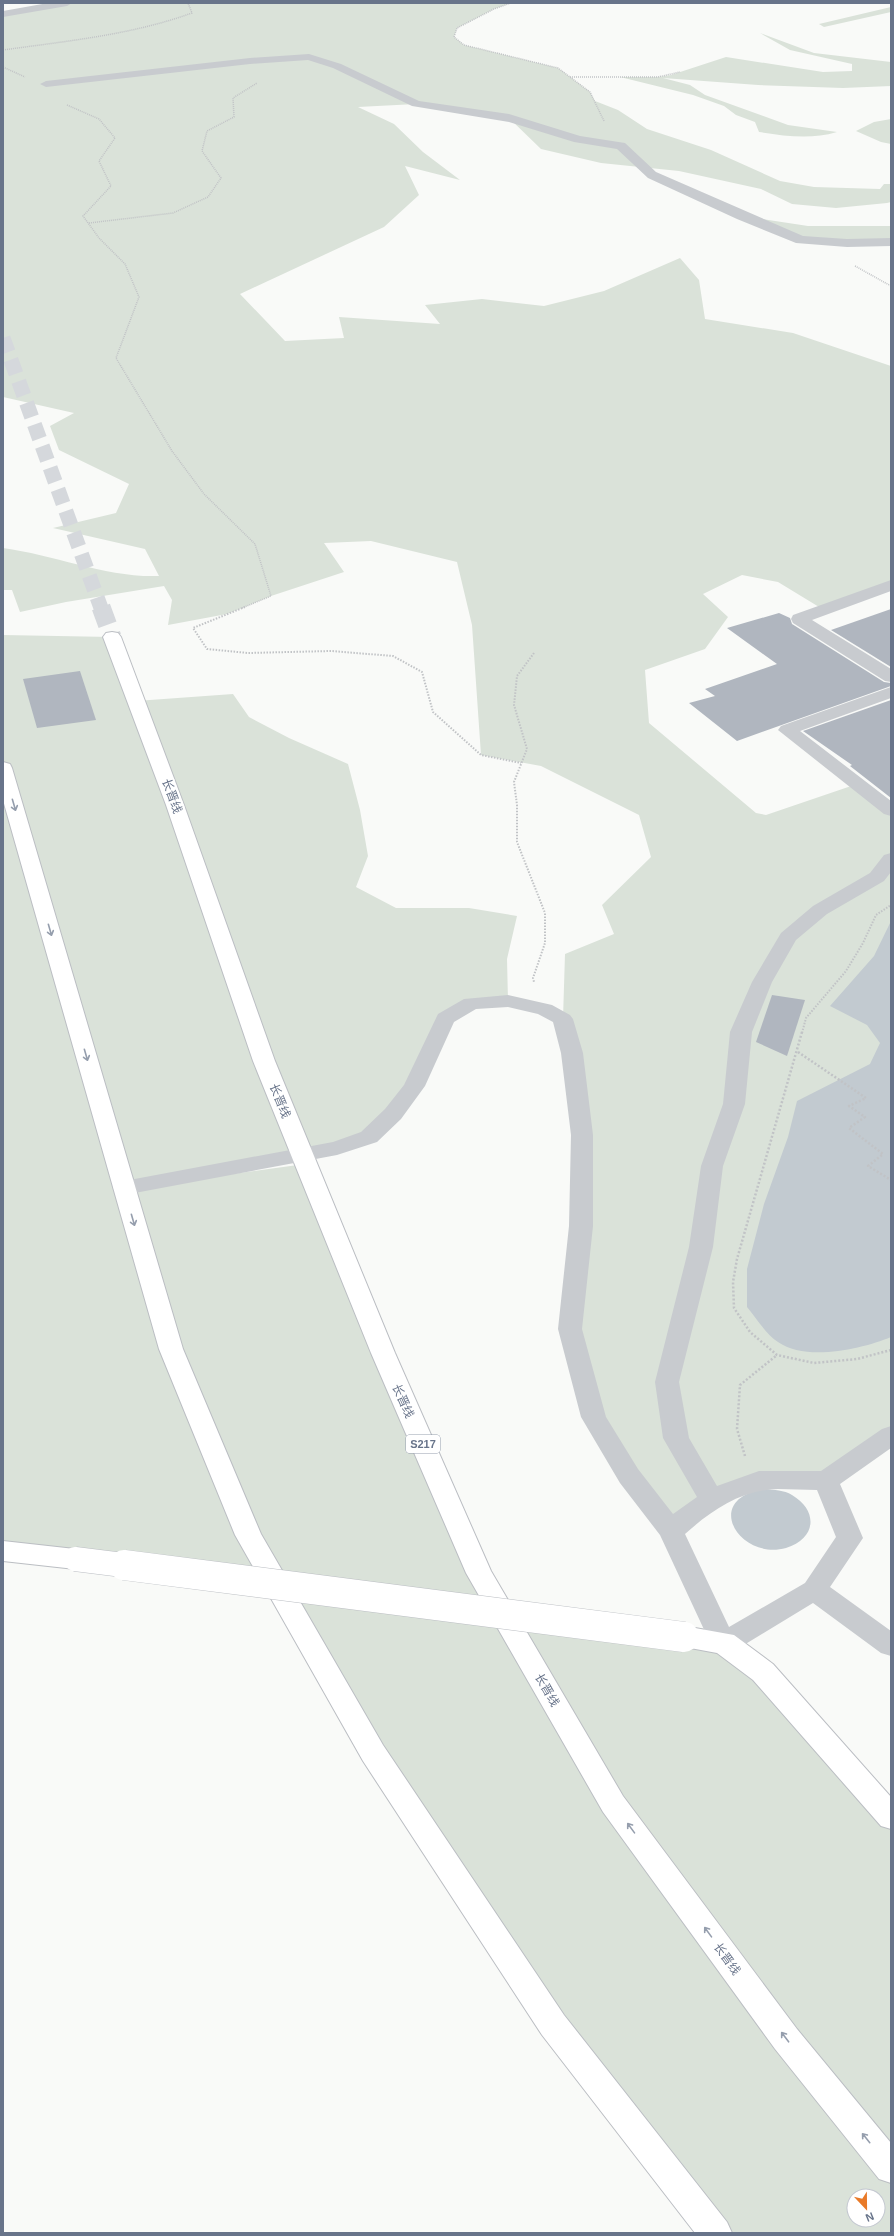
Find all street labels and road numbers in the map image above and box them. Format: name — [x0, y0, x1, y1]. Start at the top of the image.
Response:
street label: 长晋线 — [159, 777, 185, 815]
street label: 长晋线 — [267, 1082, 293, 1120]
street label: 长晋线 — [389, 1382, 417, 1420]
road number: S217 — [406, 1435, 440, 1453]
street label: 长晋线 — [532, 1671, 562, 1709]
street label: 长晋线 — [711, 1940, 743, 1978]

